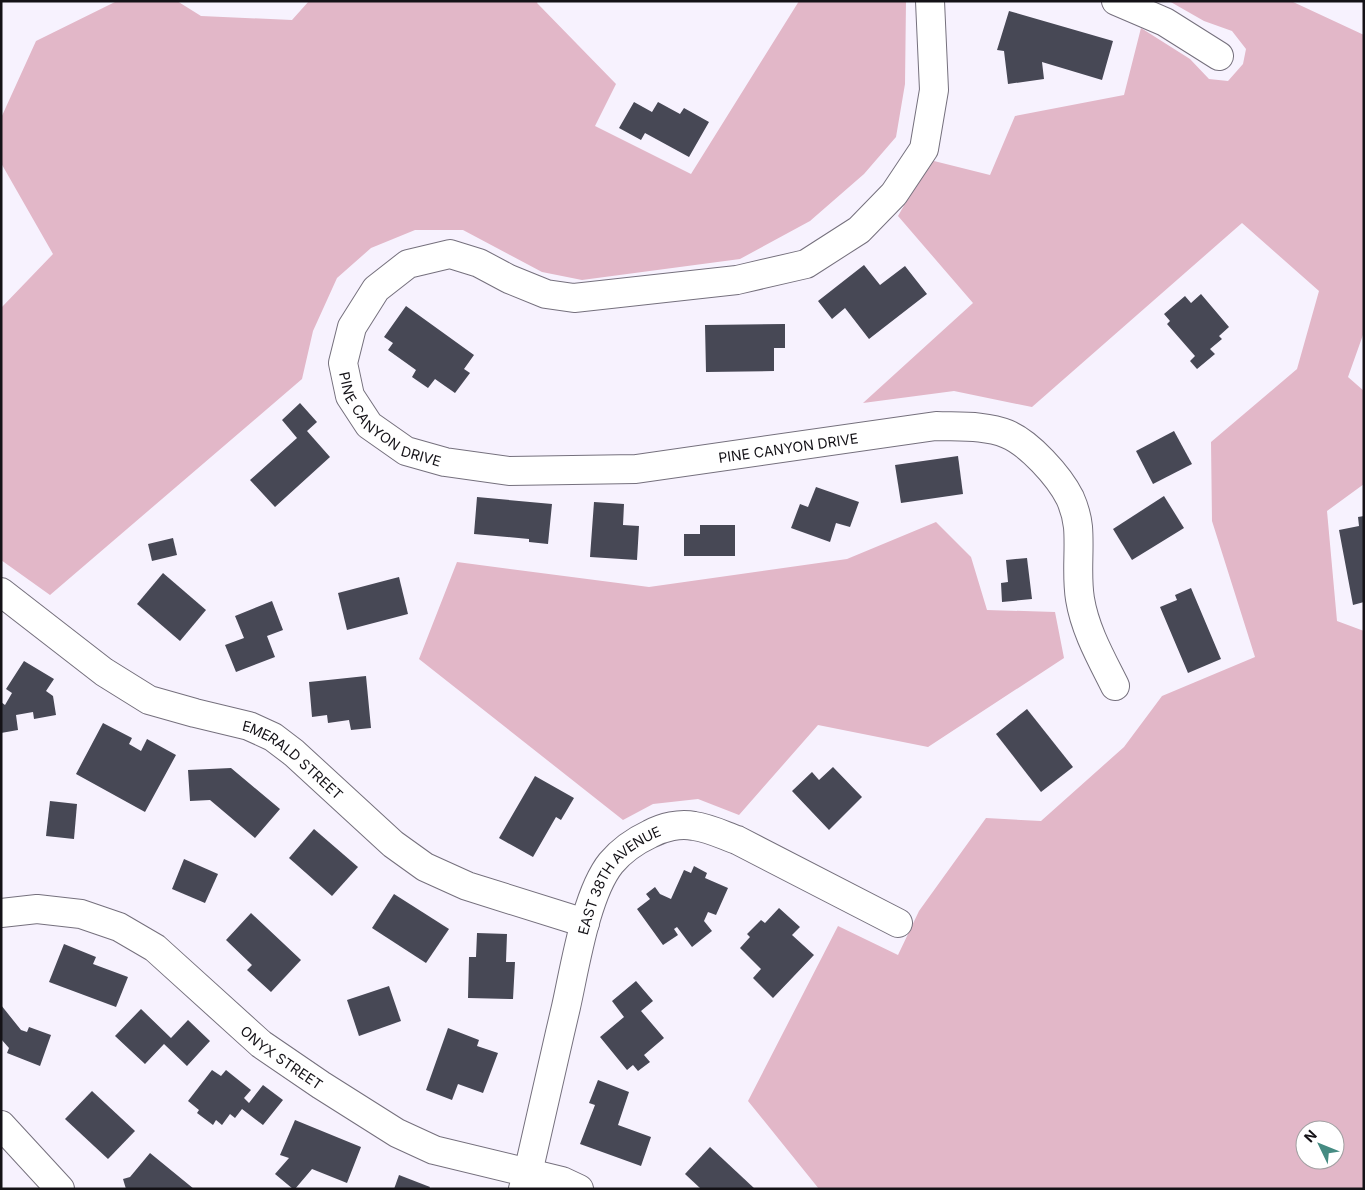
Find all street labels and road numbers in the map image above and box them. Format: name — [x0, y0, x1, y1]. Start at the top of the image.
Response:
street label: PINE CANYON DRIVE — [337, 370, 443, 469]
street label: PINE CANYON DRIVE — [717, 429, 859, 466]
street label: EMERALD STREET — [241, 716, 347, 803]
street label: EAST 38TH AVENUE — [574, 822, 663, 936]
street label: ONYX STREET — [238, 1022, 326, 1092]

